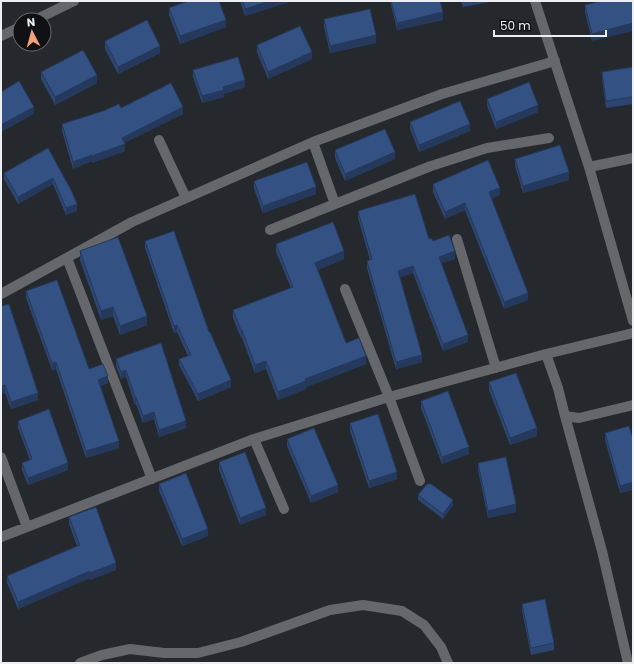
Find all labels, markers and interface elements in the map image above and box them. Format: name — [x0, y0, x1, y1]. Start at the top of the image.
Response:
north arrow — [12, 12, 52, 52]
scale bar — [494, 12, 606, 38]
text: N — [26, 14, 36, 30]
text: 50 m — [500, 17, 531, 34]

